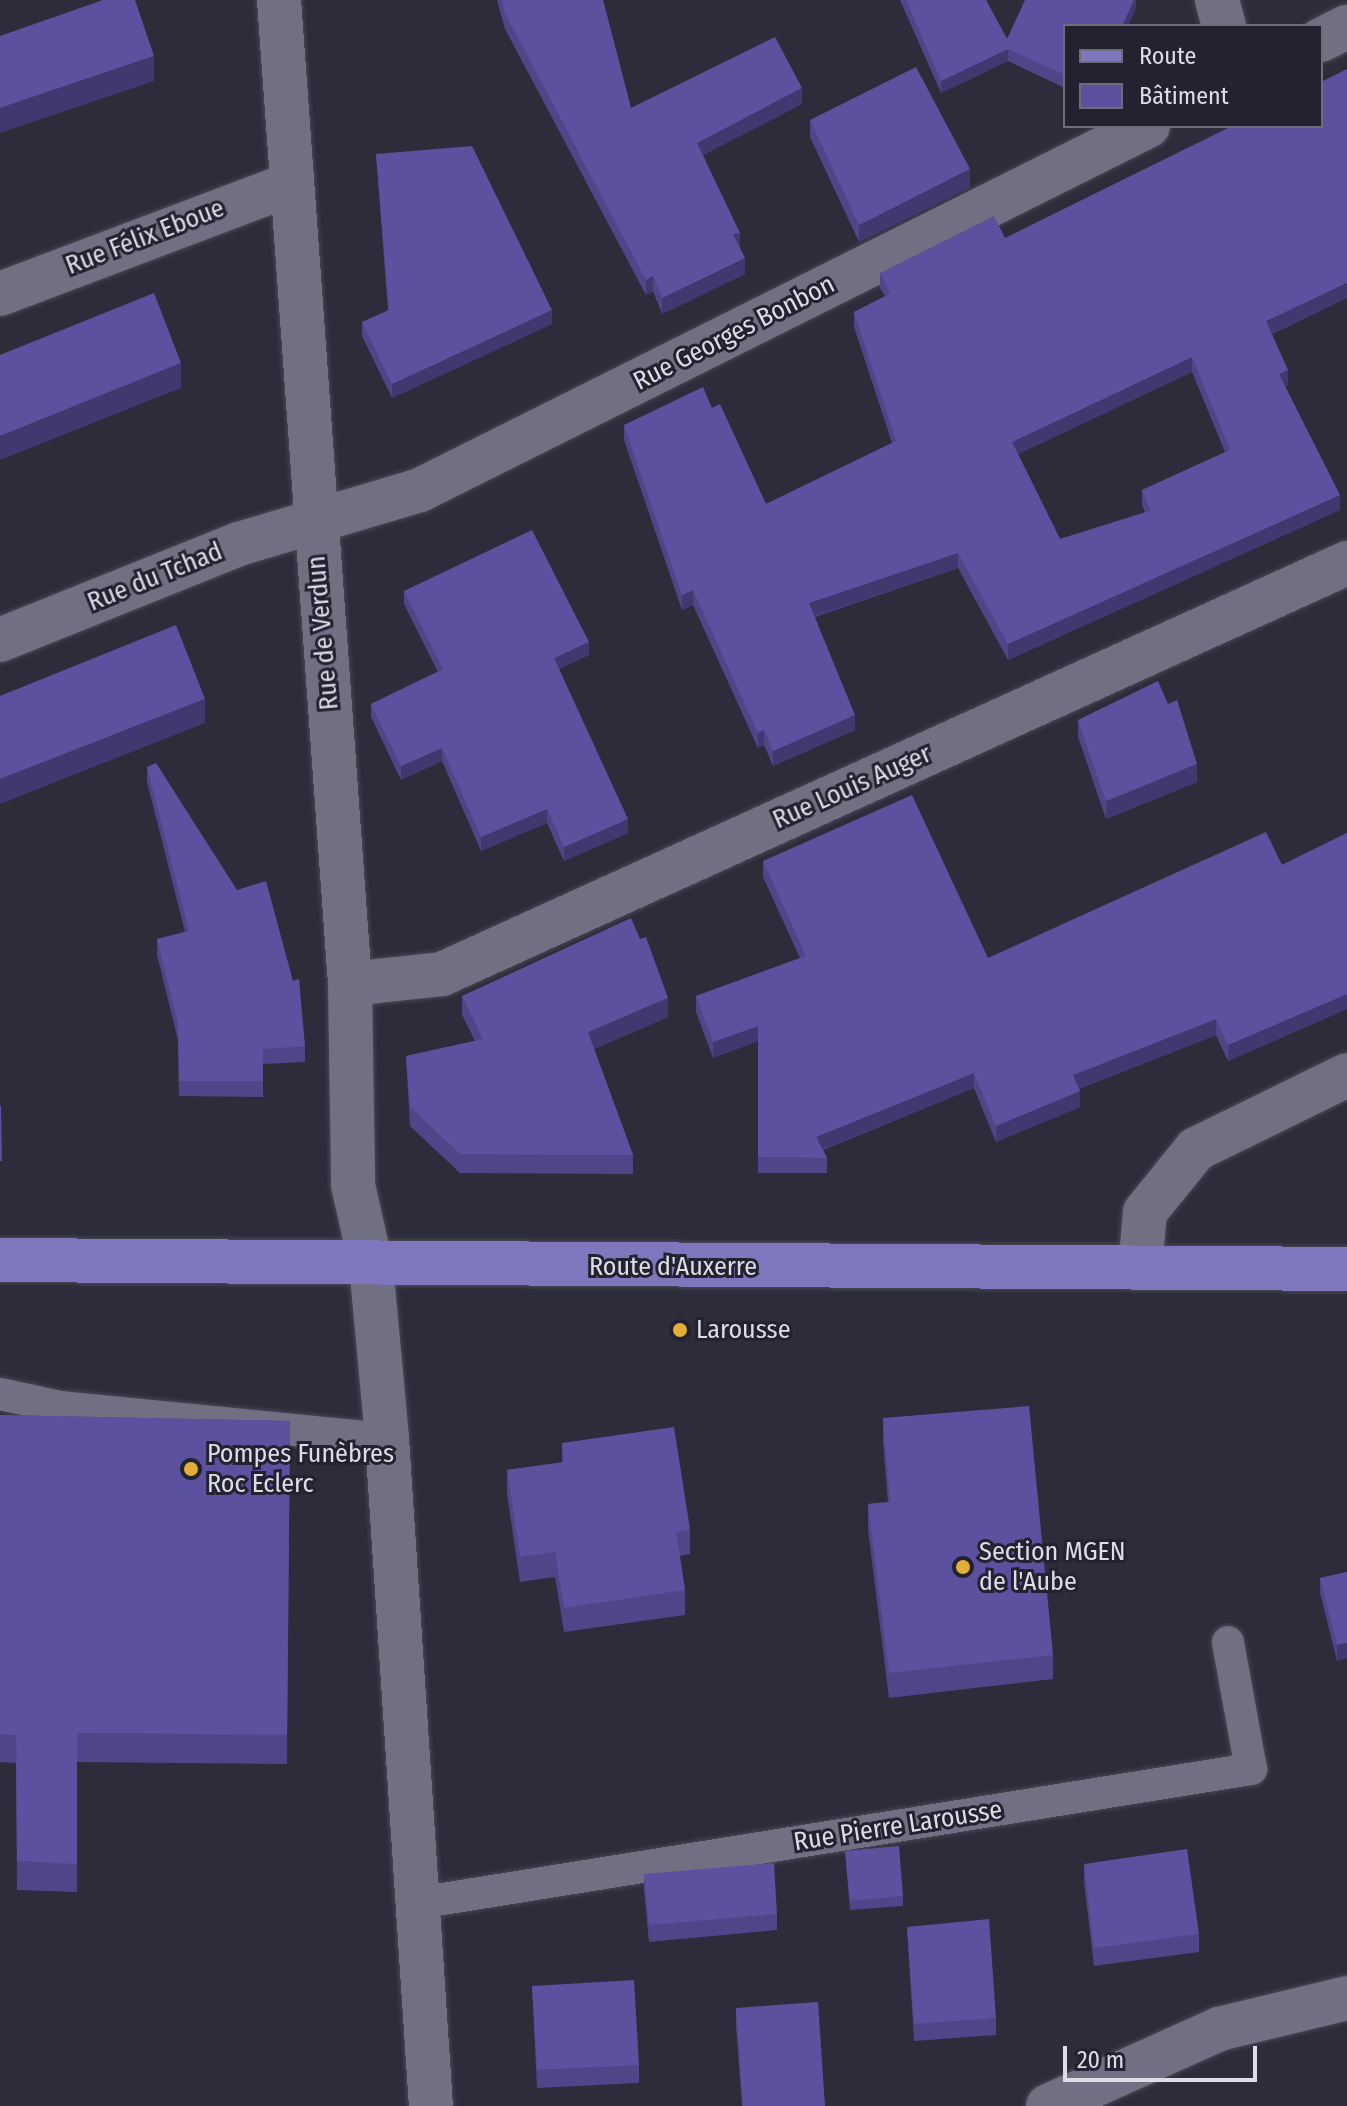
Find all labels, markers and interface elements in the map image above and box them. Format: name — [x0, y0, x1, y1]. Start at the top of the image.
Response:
legend — [1063, 24, 1323, 128]
text: Route — [1139, 42, 1196, 70]
text: Bâtiment — [1139, 82, 1229, 110]
street label: Rue Félix Eboue — [61, 192, 229, 282]
street label: Rue Georges Bonbon — [628, 269, 840, 397]
street label: Rue du Tchad — [83, 536, 227, 618]
street label: Rue de Verdun — [301, 555, 345, 711]
street label: Rue Louis Auger — [768, 738, 936, 836]
street label: Route d'Auxerre — [589, 1251, 757, 1283]
place label: Larousse — [696, 1314, 790, 1346]
marker: Larousse — [671, 1321, 689, 1339]
place label: Pompes Funèbres Roc Eclerc — [207, 1438, 394, 1500]
marker: Pompes Funèbres Roc Eclerc — [182, 1460, 200, 1478]
place label: Section MGEN de l'Aube — [979, 1536, 1126, 1598]
marker: Section MGEN de l'Aube — [954, 1558, 972, 1576]
street label: Rue Pierre Larousse — [792, 1794, 1004, 1858]
scale bar — [1067, 2030, 1261, 2080]
text: 20 m — [1077, 2046, 1124, 2074]

